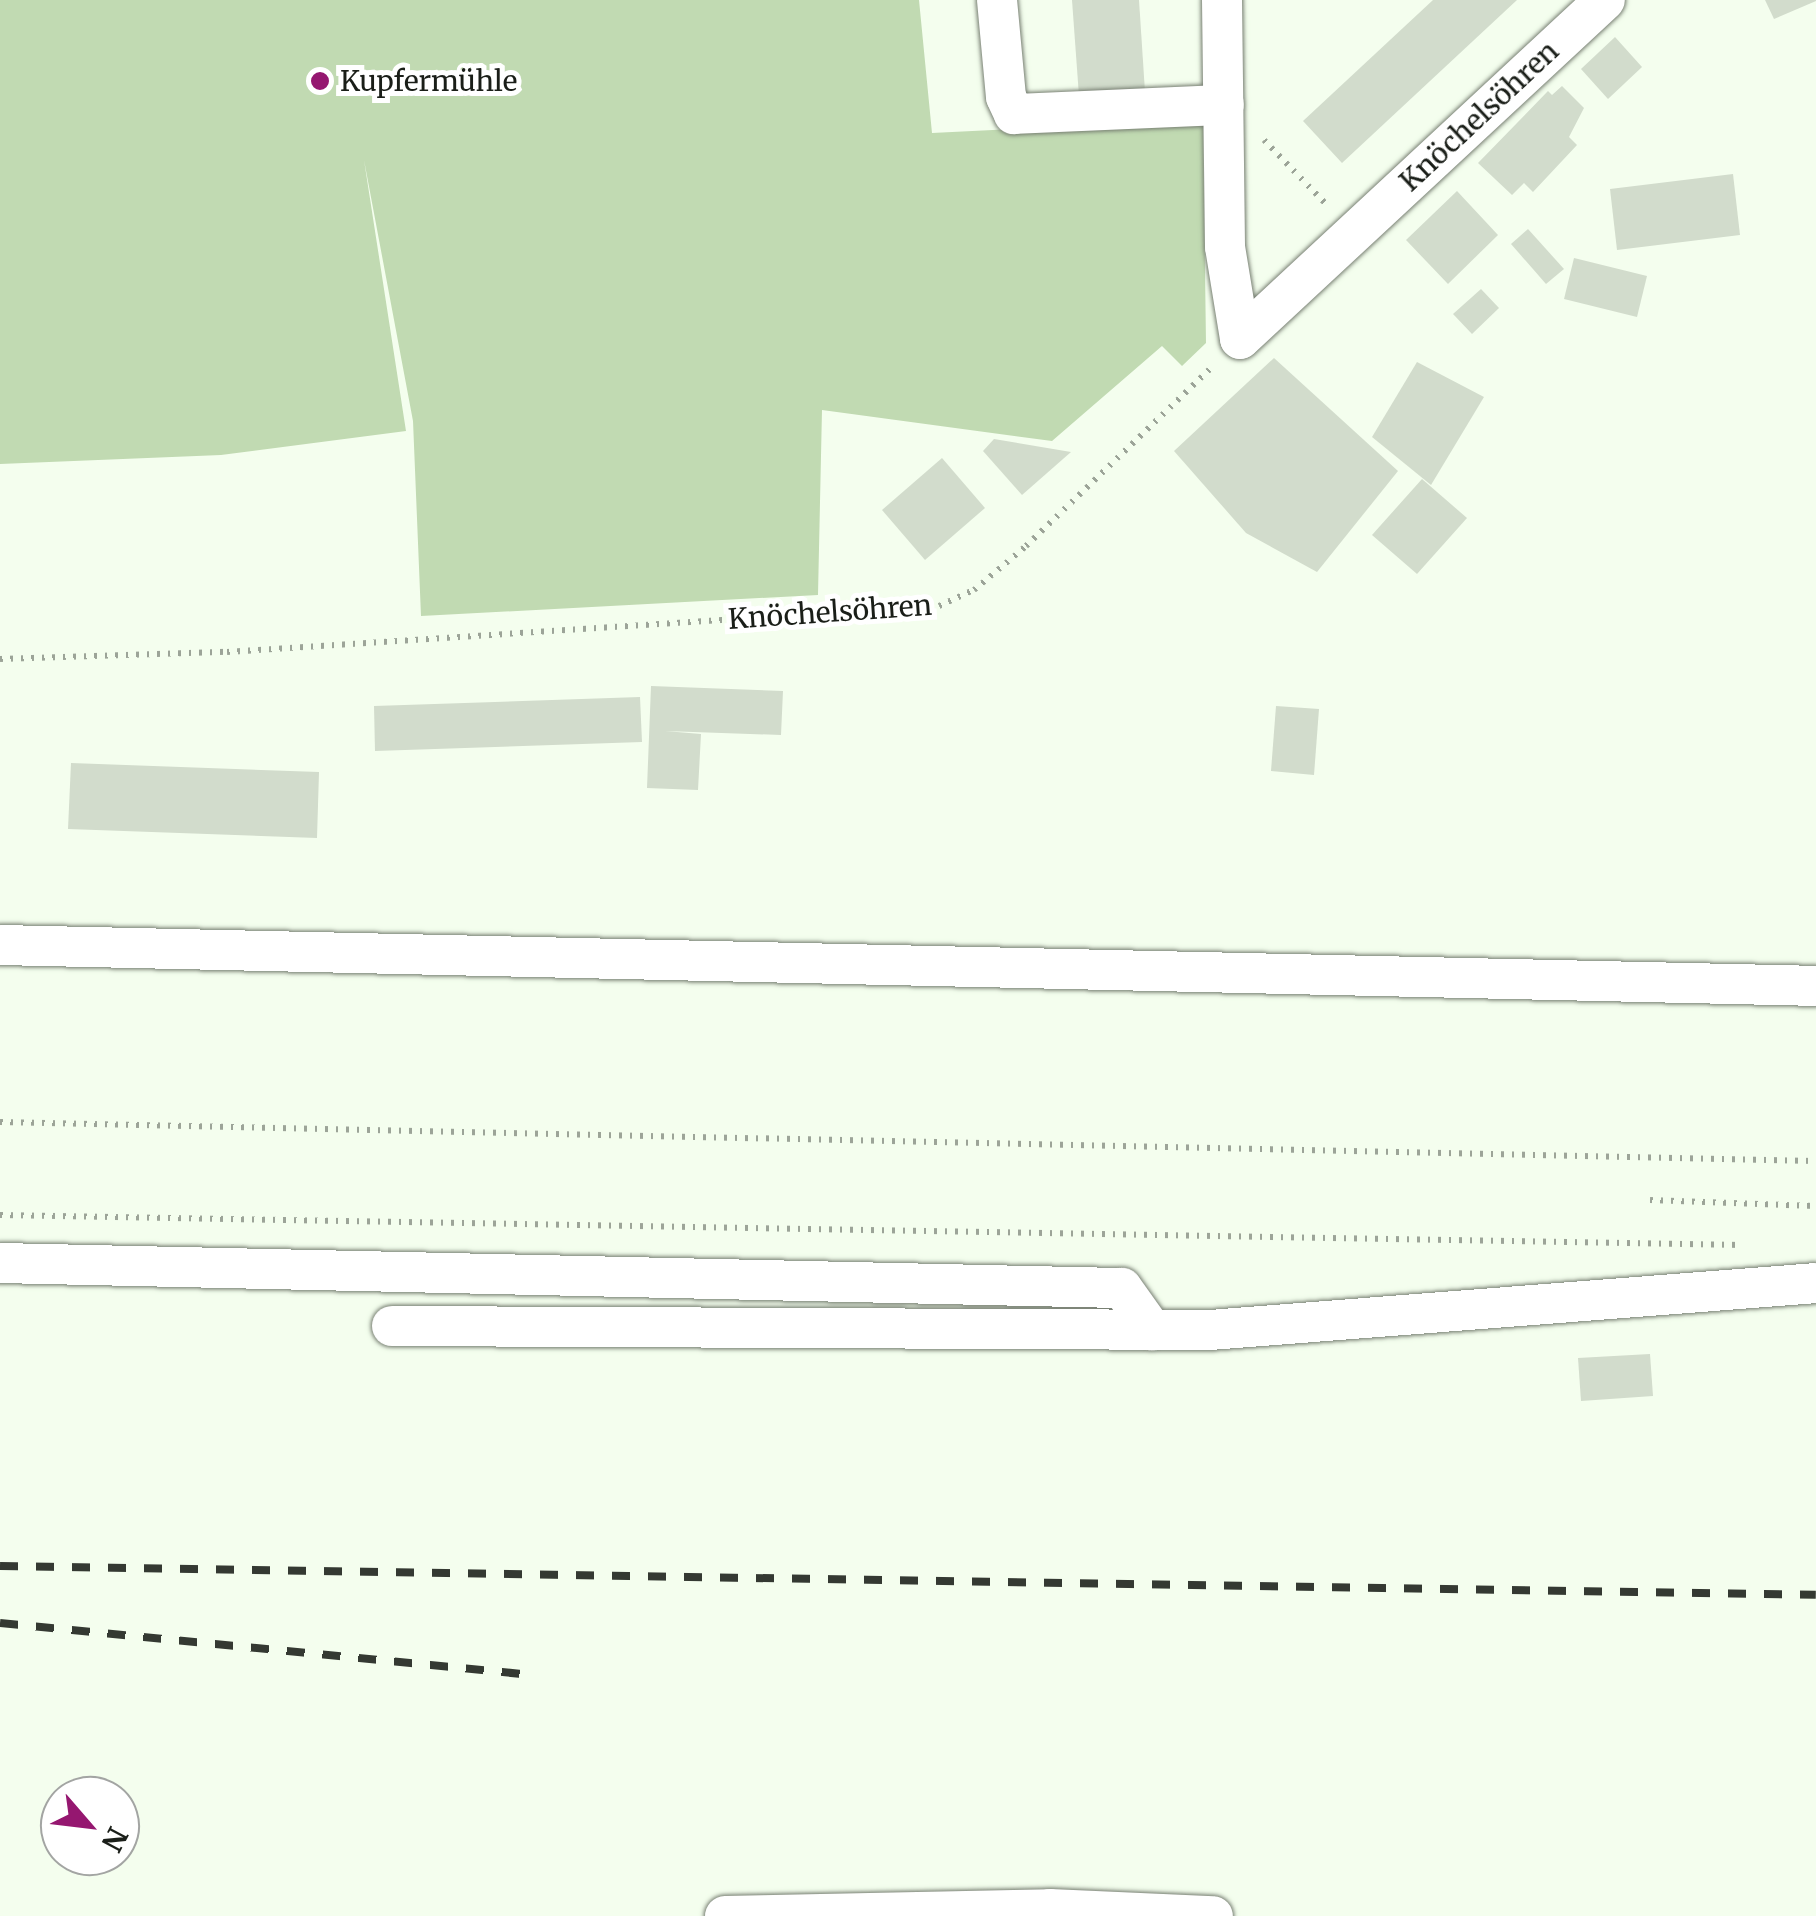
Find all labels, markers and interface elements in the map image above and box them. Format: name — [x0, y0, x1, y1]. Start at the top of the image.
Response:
street label: Knöchelsöhren — [1393, 34, 1565, 198]
place label: Kupfermühle — [340, 64, 517, 98]
marker: Kupfermühle — [309, 70, 331, 92]
street label: Knöchelsöhren — [727, 588, 933, 636]
north arrow — [40, 1776, 140, 1876]
text: N — [94, 1821, 136, 1857]

